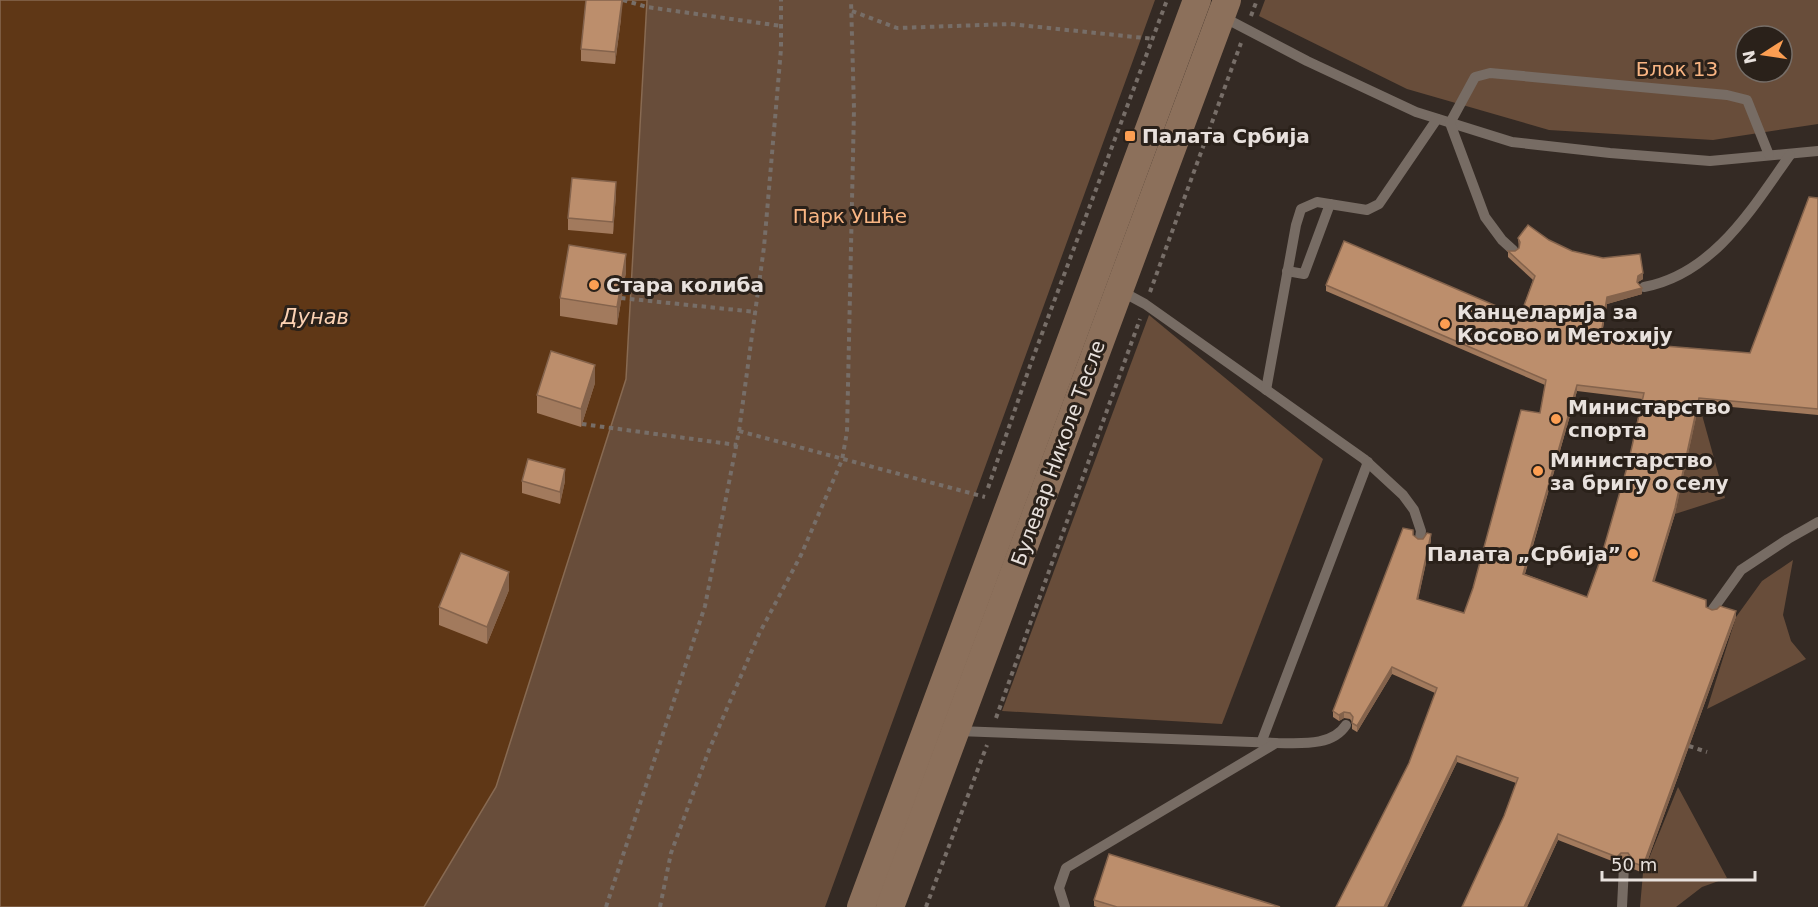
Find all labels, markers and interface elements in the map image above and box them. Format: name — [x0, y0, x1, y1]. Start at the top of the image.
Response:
north arrow — [1734, 24, 1794, 84]
text: N — [1739, 48, 1761, 66]
park label: Блок 13 — [1636, 57, 1718, 81]
place label: Палата Србија — [1142, 124, 1310, 148]
marker: Палата Србија — [1123, 129, 1137, 143]
park label: Парк Ушће — [793, 204, 907, 228]
place label: Стара колиба — [606, 273, 764, 297]
marker: Стара колиба — [587, 278, 601, 292]
place label: Канцеларија за Косово и Метохију — [1457, 300, 1673, 347]
water label: Дунав — [280, 305, 349, 329]
marker: Канцеларија за Косово и Метохију — [1438, 317, 1452, 331]
street label: Булевар Николе Тесле — [1006, 337, 1110, 569]
place label: Министарство спорта — [1568, 395, 1731, 442]
marker: Министарство спорта — [1549, 412, 1563, 426]
place label: Министарство за бригу о селу — [1550, 448, 1729, 495]
marker: Министарство за бригу о селу — [1531, 464, 1545, 478]
place label: Палата „Србија” — [1427, 542, 1621, 566]
marker: Палата „Србија” — [1626, 547, 1640, 561]
scale bar — [1602, 844, 1755, 882]
text: 50 m — [1611, 854, 1657, 875]

